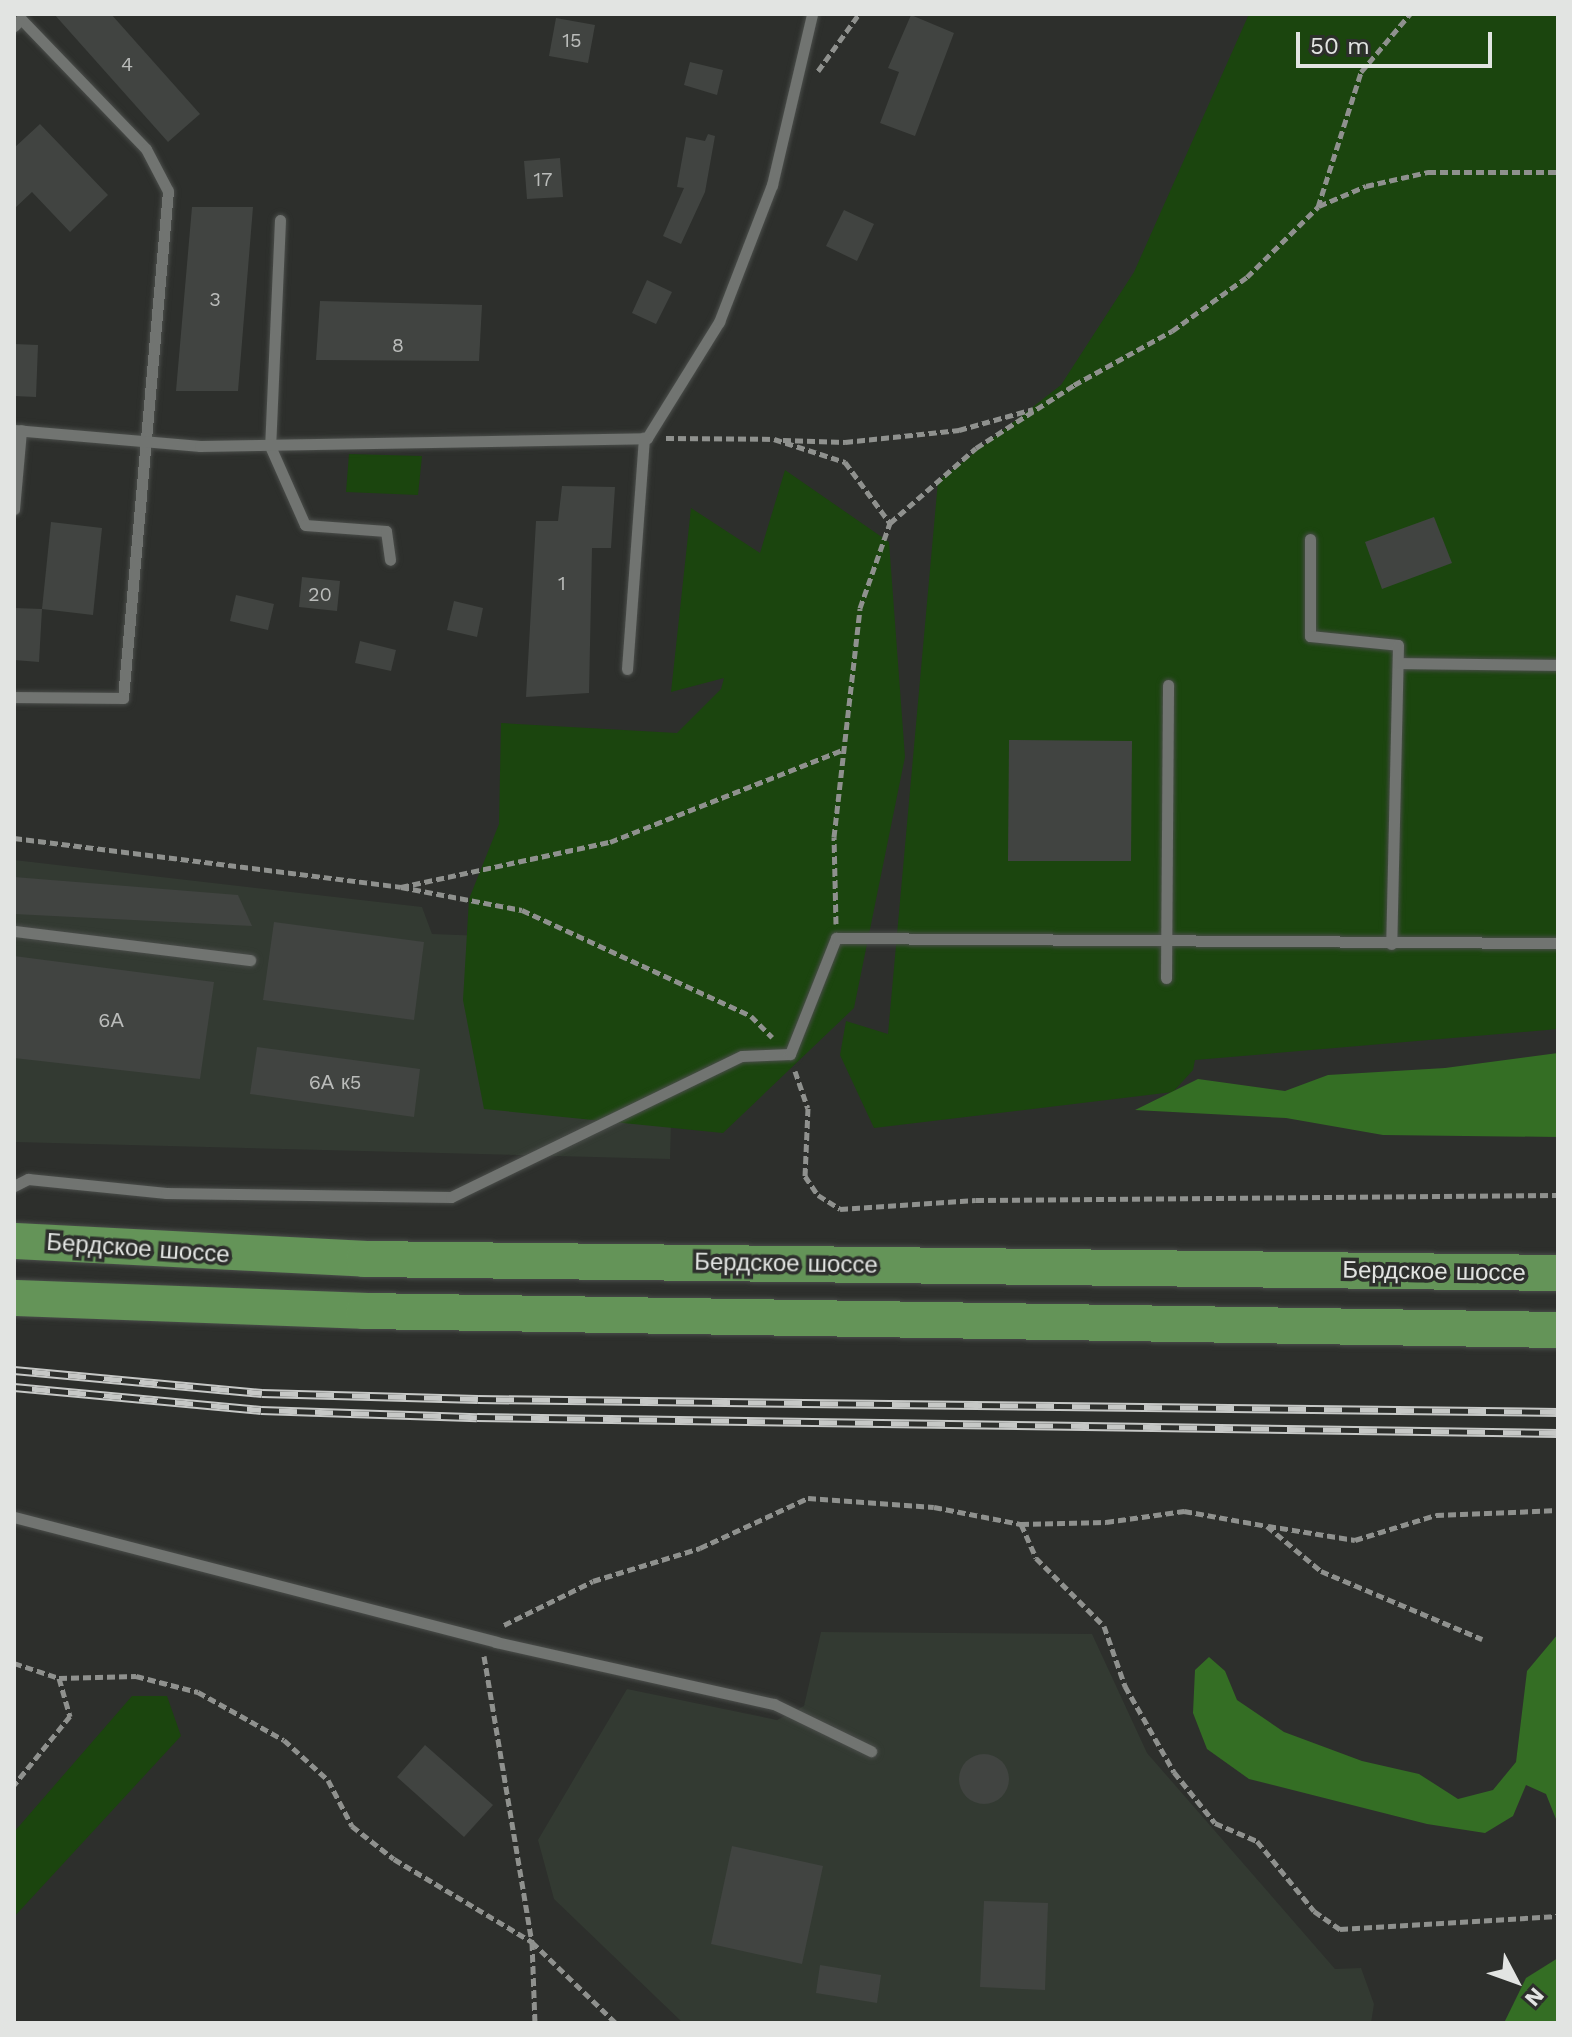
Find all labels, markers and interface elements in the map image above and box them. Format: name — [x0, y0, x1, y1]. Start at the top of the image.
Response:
scale bar — [1300, 16, 1496, 66]
house number: 15 — [562, 28, 582, 52]
text: 50 m — [1310, 32, 1370, 60]
house number: 4 — [121, 52, 133, 76]
house number: 17 — [533, 167, 553, 191]
house number: 3 — [209, 287, 221, 311]
house number: 8 — [392, 333, 404, 357]
house number: 1 — [558, 571, 566, 595]
house number: 20 — [308, 582, 332, 606]
house number: 6А — [98, 1008, 124, 1032]
house number: 6А к5 — [309, 1070, 361, 1094]
street label: Бердское шоссе — [45, 1228, 231, 1270]
street label: Бердское шоссе — [694, 1248, 878, 1280]
street label: Бердское шоссе — [1342, 1256, 1526, 1288]
north arrow — [1476, 1941, 1556, 2021]
text: N — [1520, 1983, 1549, 2011]

